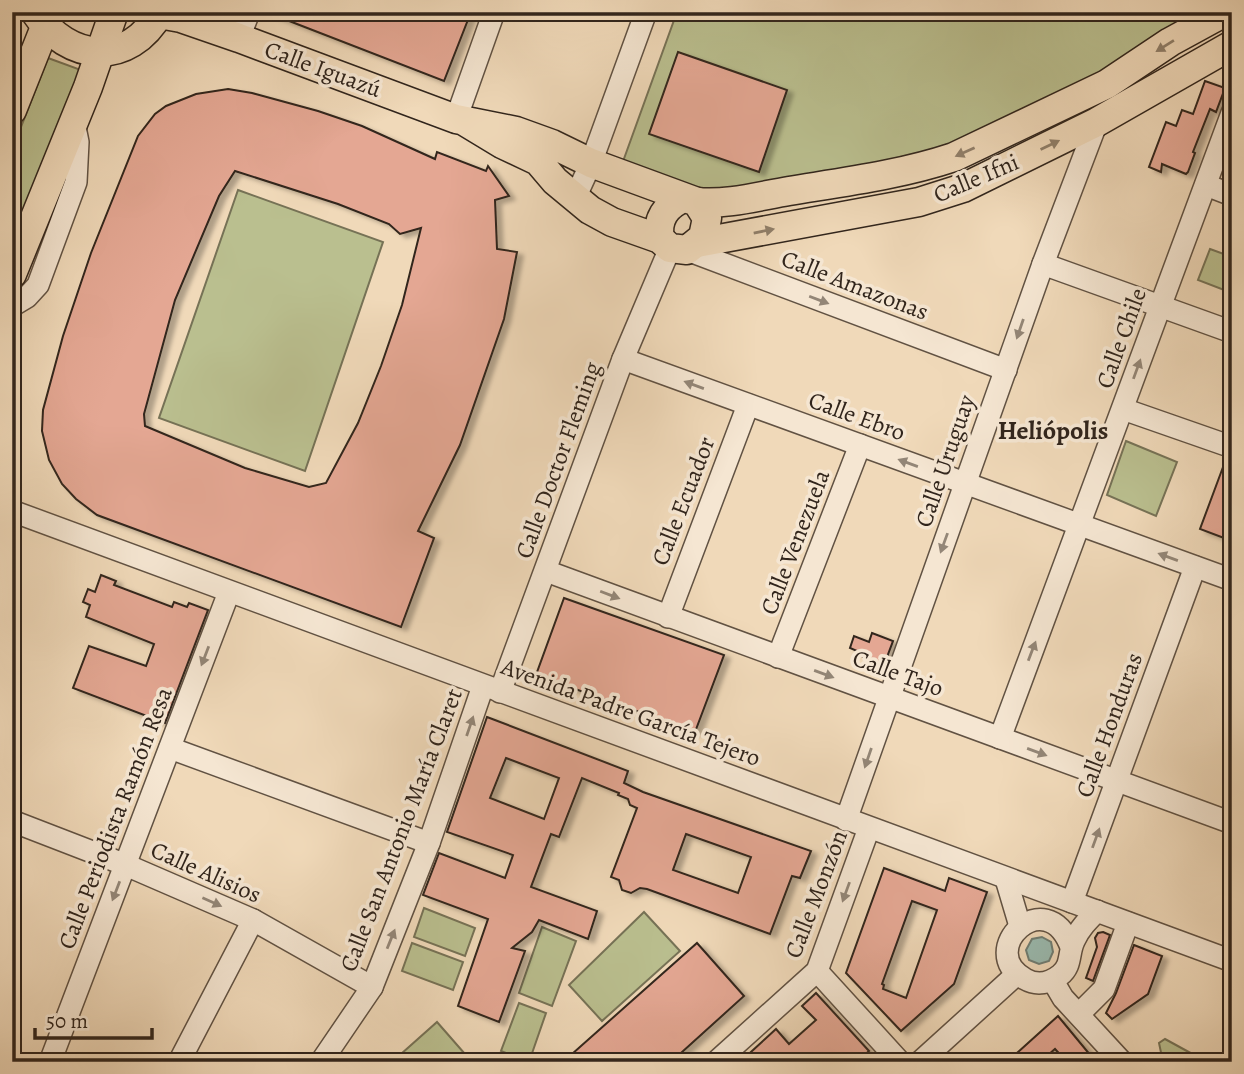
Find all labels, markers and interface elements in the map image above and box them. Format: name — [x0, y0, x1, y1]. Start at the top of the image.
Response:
street label: Calle Iguazú — [260, 33, 386, 105]
one-way arrow — [1155, 39, 1175, 52]
one-way arrow — [1040, 139, 1060, 150]
street label: Calle Ifni — [928, 146, 1024, 210]
one-way arrow — [955, 146, 975, 158]
one-way arrow — [753, 225, 775, 236]
street label: Calle Amazonas — [777, 242, 933, 328]
street label: Calle Chile — [1088, 283, 1154, 393]
one-way arrow — [809, 294, 830, 305]
one-way arrow — [1014, 318, 1025, 339]
street label: Calle Doctor Fleming — [508, 357, 608, 563]
one-way arrow — [1132, 359, 1143, 380]
one-way arrow — [683, 379, 704, 390]
street label: Calle Ebro — [804, 384, 910, 448]
street label: Calle Uruguay — [907, 390, 983, 531]
district label: Heliópolis — [998, 413, 1108, 448]
street label: Calle Ecuador — [644, 432, 722, 570]
one-way arrow — [897, 457, 918, 468]
street label: Calle Venezuela — [753, 464, 838, 619]
one-way arrow — [938, 533, 949, 554]
one-way arrow — [1157, 551, 1178, 562]
one-way arrow — [600, 590, 621, 601]
one-way arrow — [1027, 641, 1038, 662]
street label: Calle Tajo — [848, 642, 948, 704]
one-way arrow — [199, 645, 210, 666]
street label: Calle Honduras — [1068, 648, 1150, 802]
street label: Avenida Padre García Tejero — [496, 650, 765, 774]
one-way arrow — [813, 669, 834, 680]
street label: Calle Periodista Ramón Resa — [50, 682, 180, 954]
street label: Calle San Antonio María Claret — [332, 684, 470, 976]
one-way arrow — [465, 715, 476, 736]
one-way arrow — [862, 747, 873, 768]
one-way arrow — [1027, 747, 1048, 758]
street label: Calle Monzón — [777, 825, 855, 963]
one-way arrow — [1091, 827, 1102, 848]
street label: Calle Alisios — [146, 833, 266, 911]
one-way arrow — [110, 881, 121, 902]
one-way arrow — [840, 882, 851, 903]
one-way arrow — [201, 897, 222, 908]
one-way arrow — [385, 928, 396, 949]
scale bar — [35, 997, 152, 1041]
text: 50 m — [46, 1007, 88, 1035]

